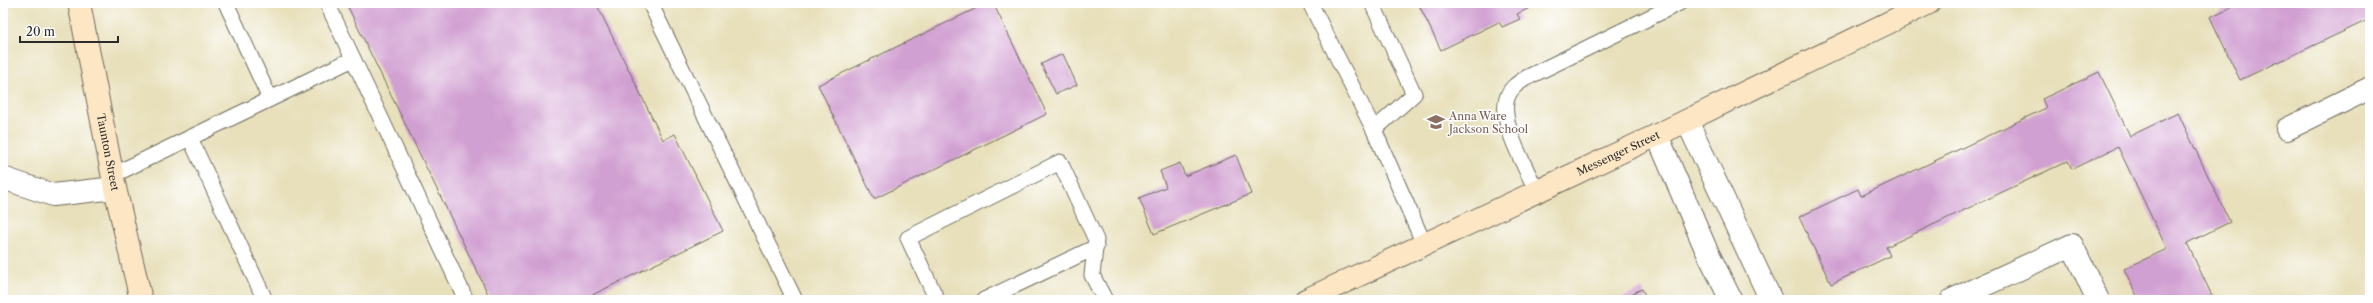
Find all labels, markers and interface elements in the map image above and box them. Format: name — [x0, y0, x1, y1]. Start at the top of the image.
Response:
scale bar — [20, 18, 118, 44]
text: 20 m — [26, 24, 55, 39]
place label: Anna Ware Jackson School — [1447, 109, 1529, 136]
street label: Taunton Street — [94, 112, 122, 192]
school or university icon: Anna Ware Jackson School — [1426, 112, 1446, 132]
street label: Messenger Street — [1574, 128, 1662, 179]

